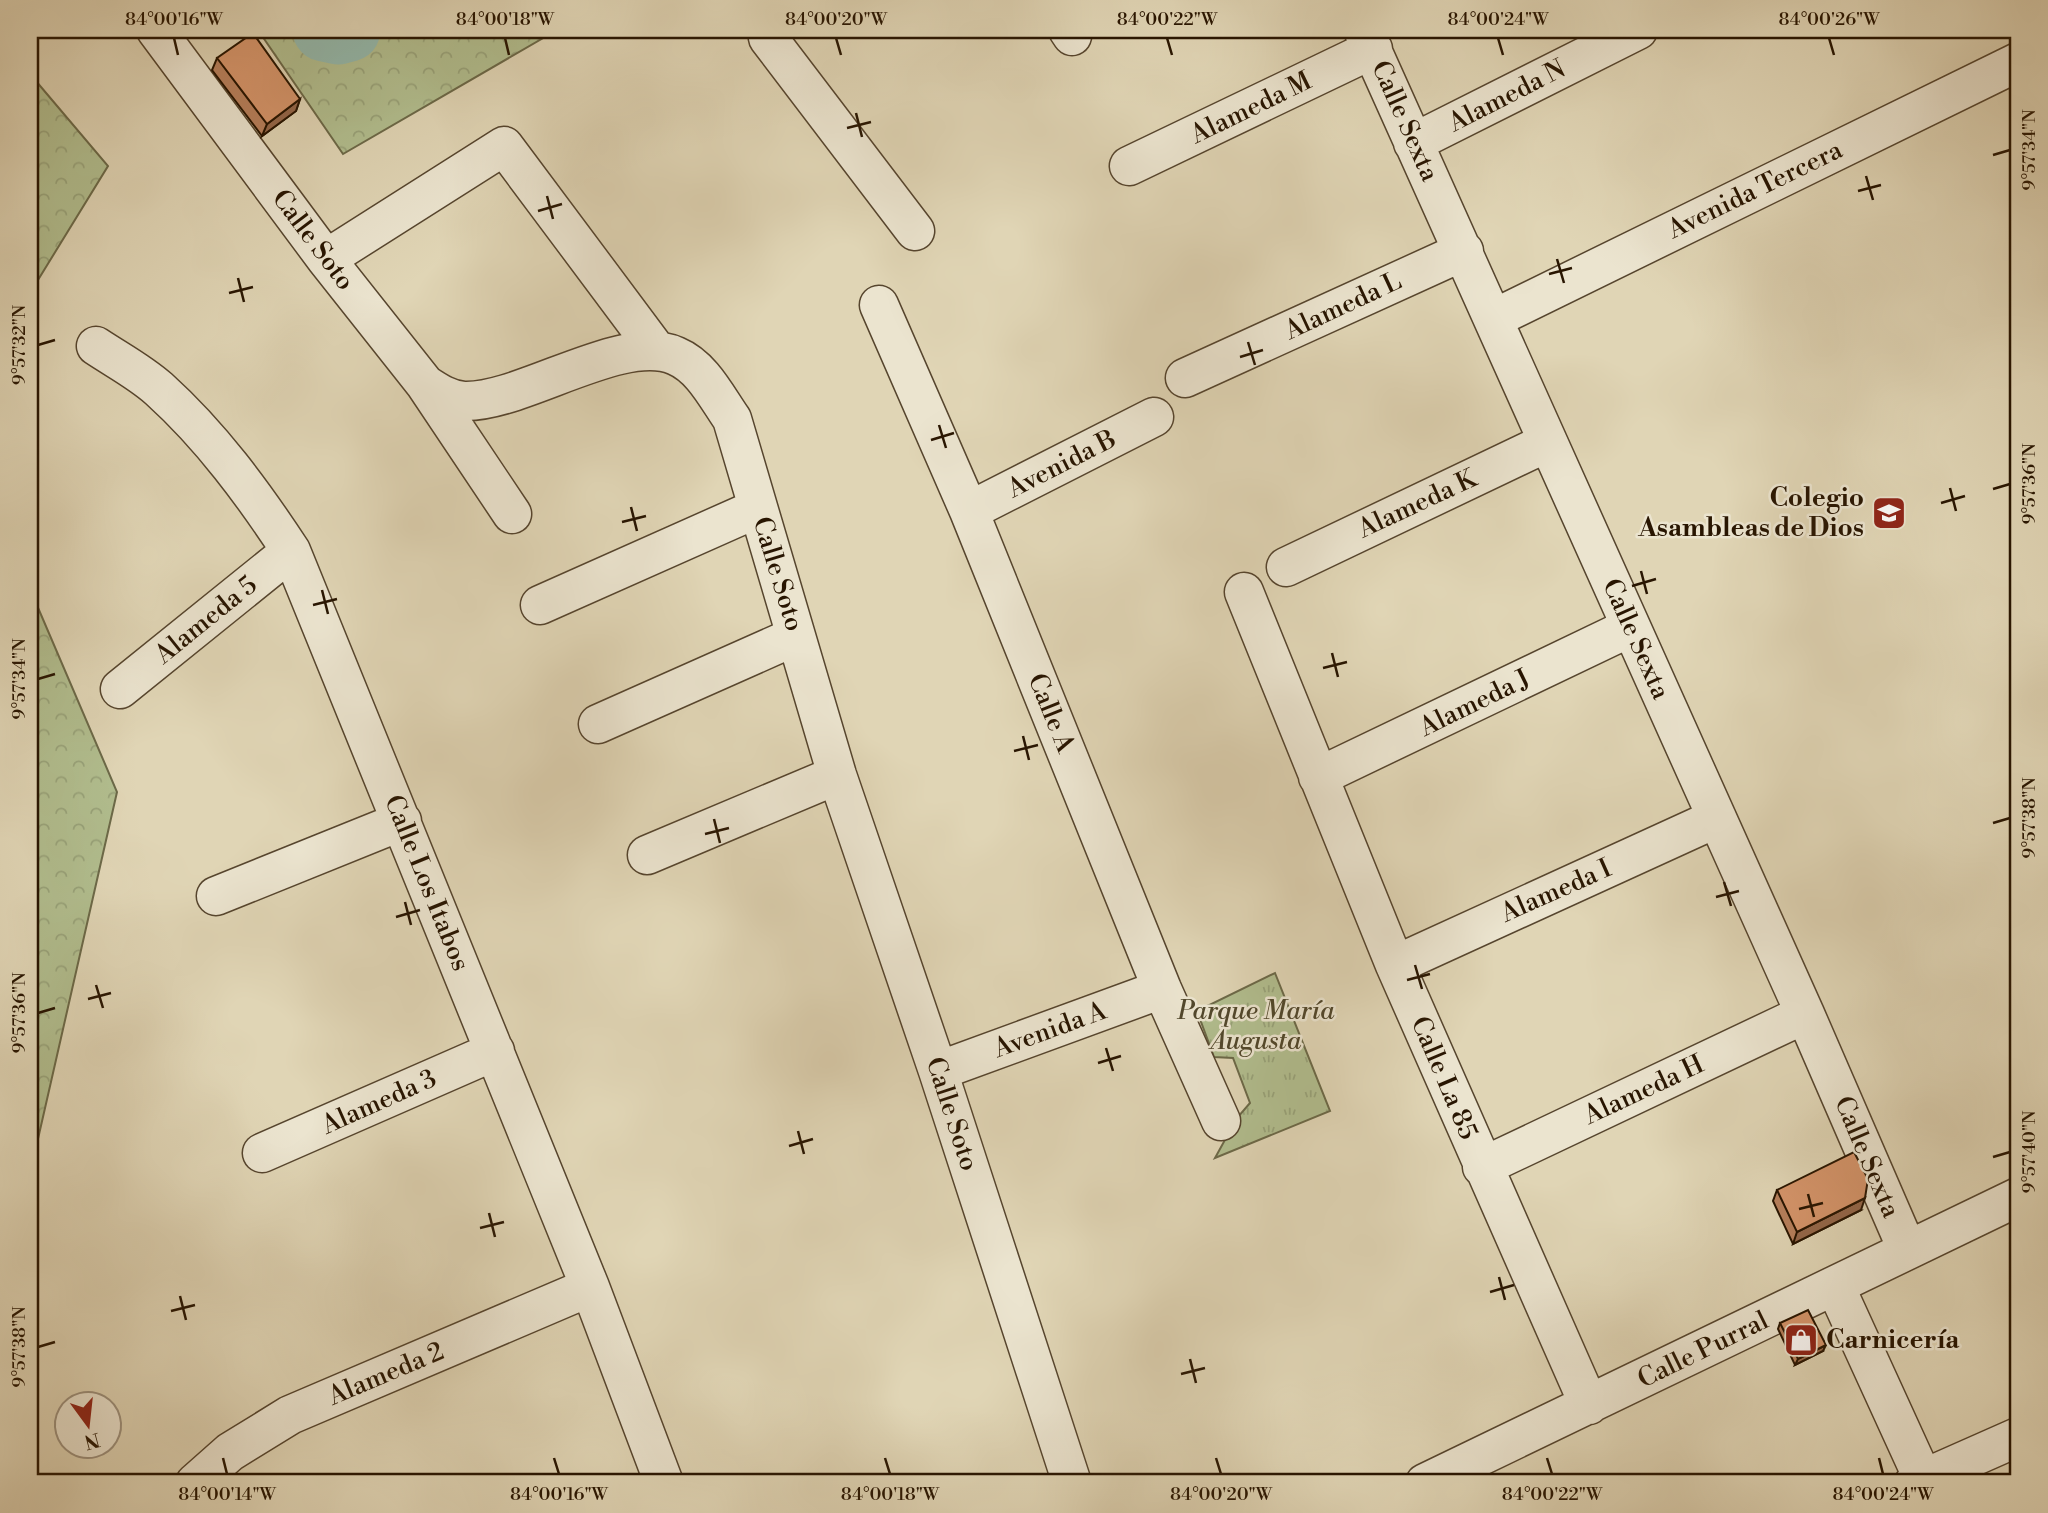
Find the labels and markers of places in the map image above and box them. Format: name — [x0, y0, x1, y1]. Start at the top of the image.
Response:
place label: Colegio Asambleas de Dios — [1637, 482, 1864, 544]
school or university icon: Colegio Asambleas de Dios — [1870, 494, 1908, 532]
shop icon: Carnicería — [1782, 1321, 1820, 1359]
place label: Carnicería — [1826, 1324, 1960, 1356]

